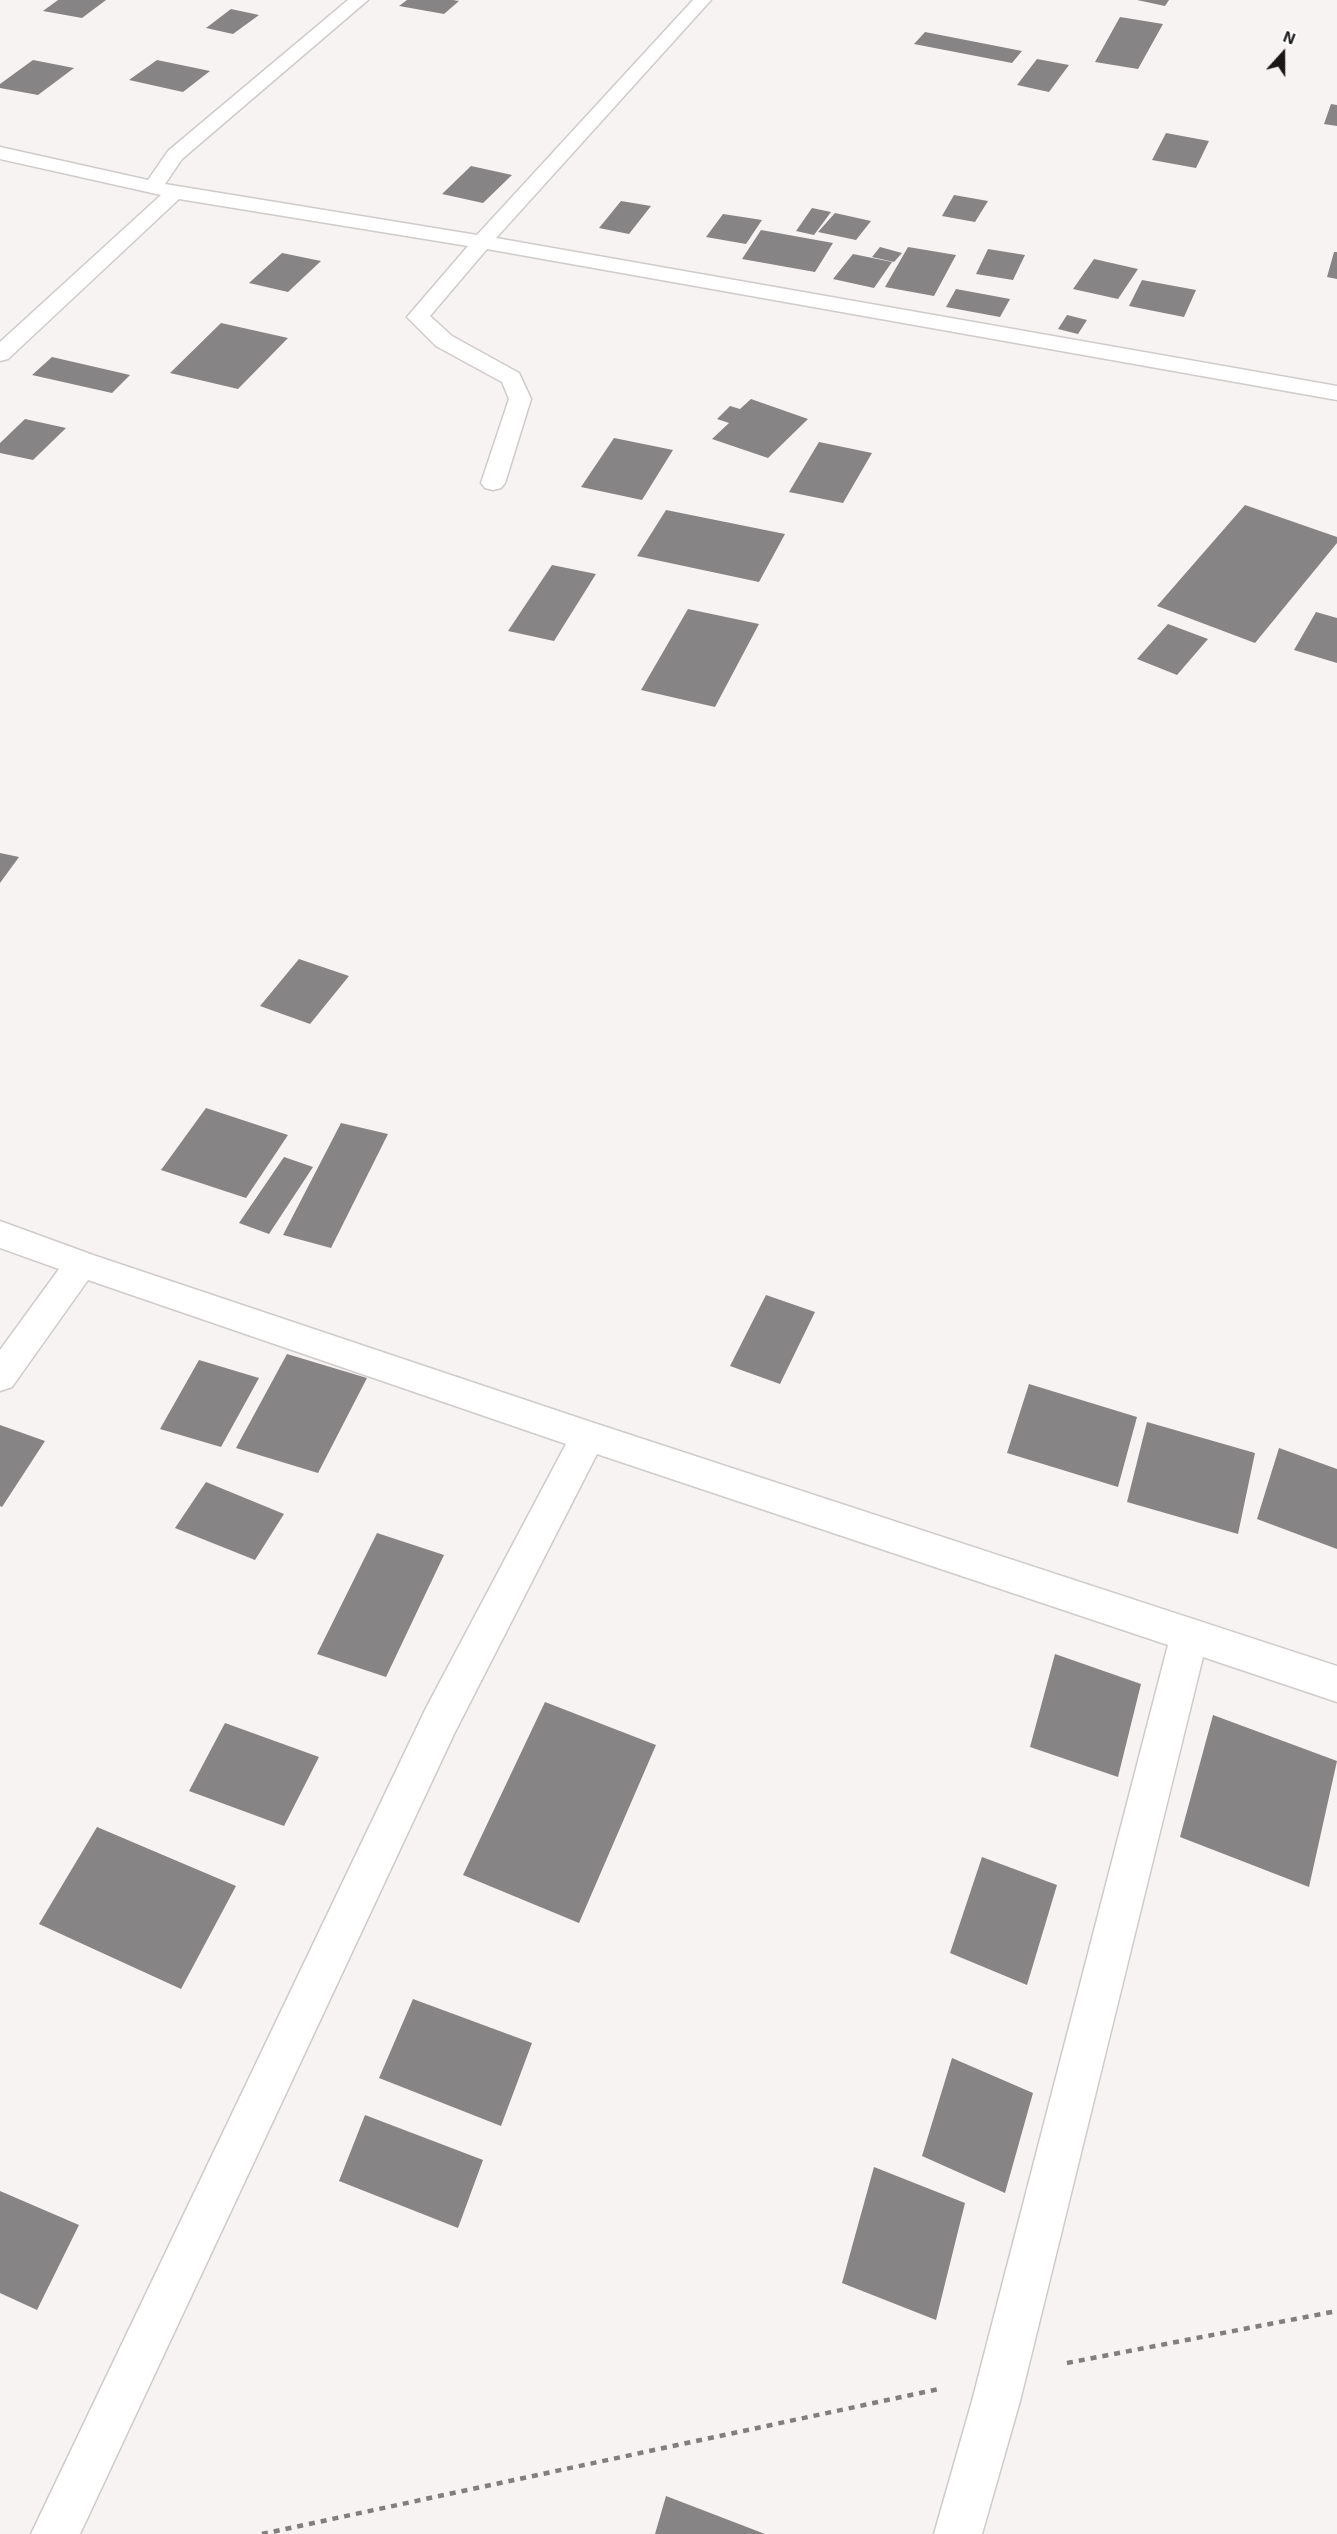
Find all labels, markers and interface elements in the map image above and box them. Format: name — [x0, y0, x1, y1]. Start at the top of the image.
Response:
north arrow — [1253, 24, 1313, 84]
text: N — [1281, 26, 1298, 48]

